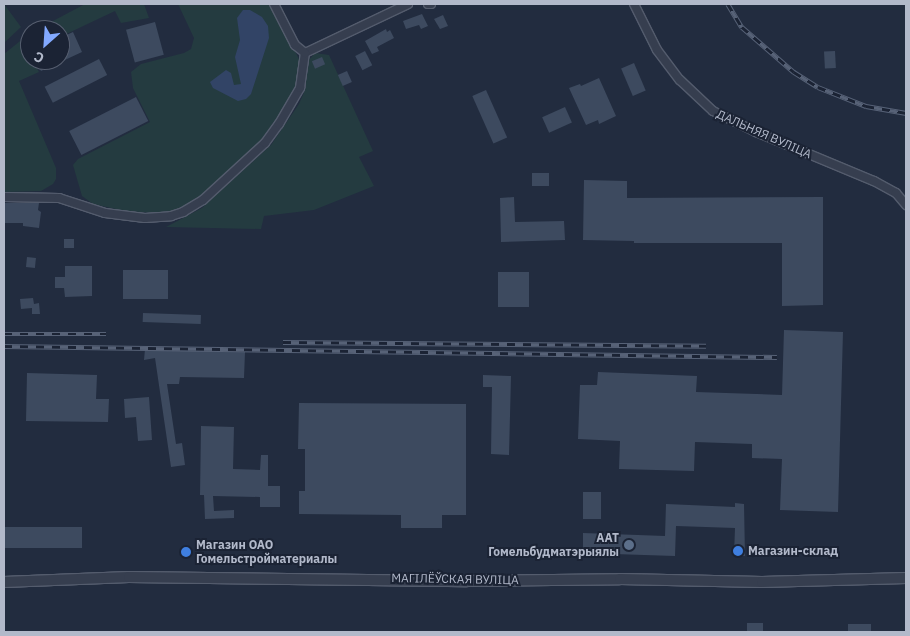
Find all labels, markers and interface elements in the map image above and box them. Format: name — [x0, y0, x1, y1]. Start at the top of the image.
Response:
north arrow — [20, 20, 70, 70]
text: С — [31, 47, 47, 68]
street label: ДАЛЬНЯЯ ВУЛІЦА — [714, 107, 814, 161]
place label: ААТ Гомельбудматэрыялы — [488, 531, 619, 559]
place label: Магазин ОАО Гомельстройматериалы — [196, 538, 337, 566]
marker: ААТ Гомельбудматэрыялы — [623, 539, 635, 551]
place label: Магазин-склад — [748, 544, 838, 558]
marker: Магазин-склад — [732, 545, 744, 557]
marker: Магазин ОАО Гомельстройматериалы — [180, 546, 192, 558]
street label: МАГІЛЁЎСКАЯ ВУЛІЦА — [391, 571, 519, 587]

